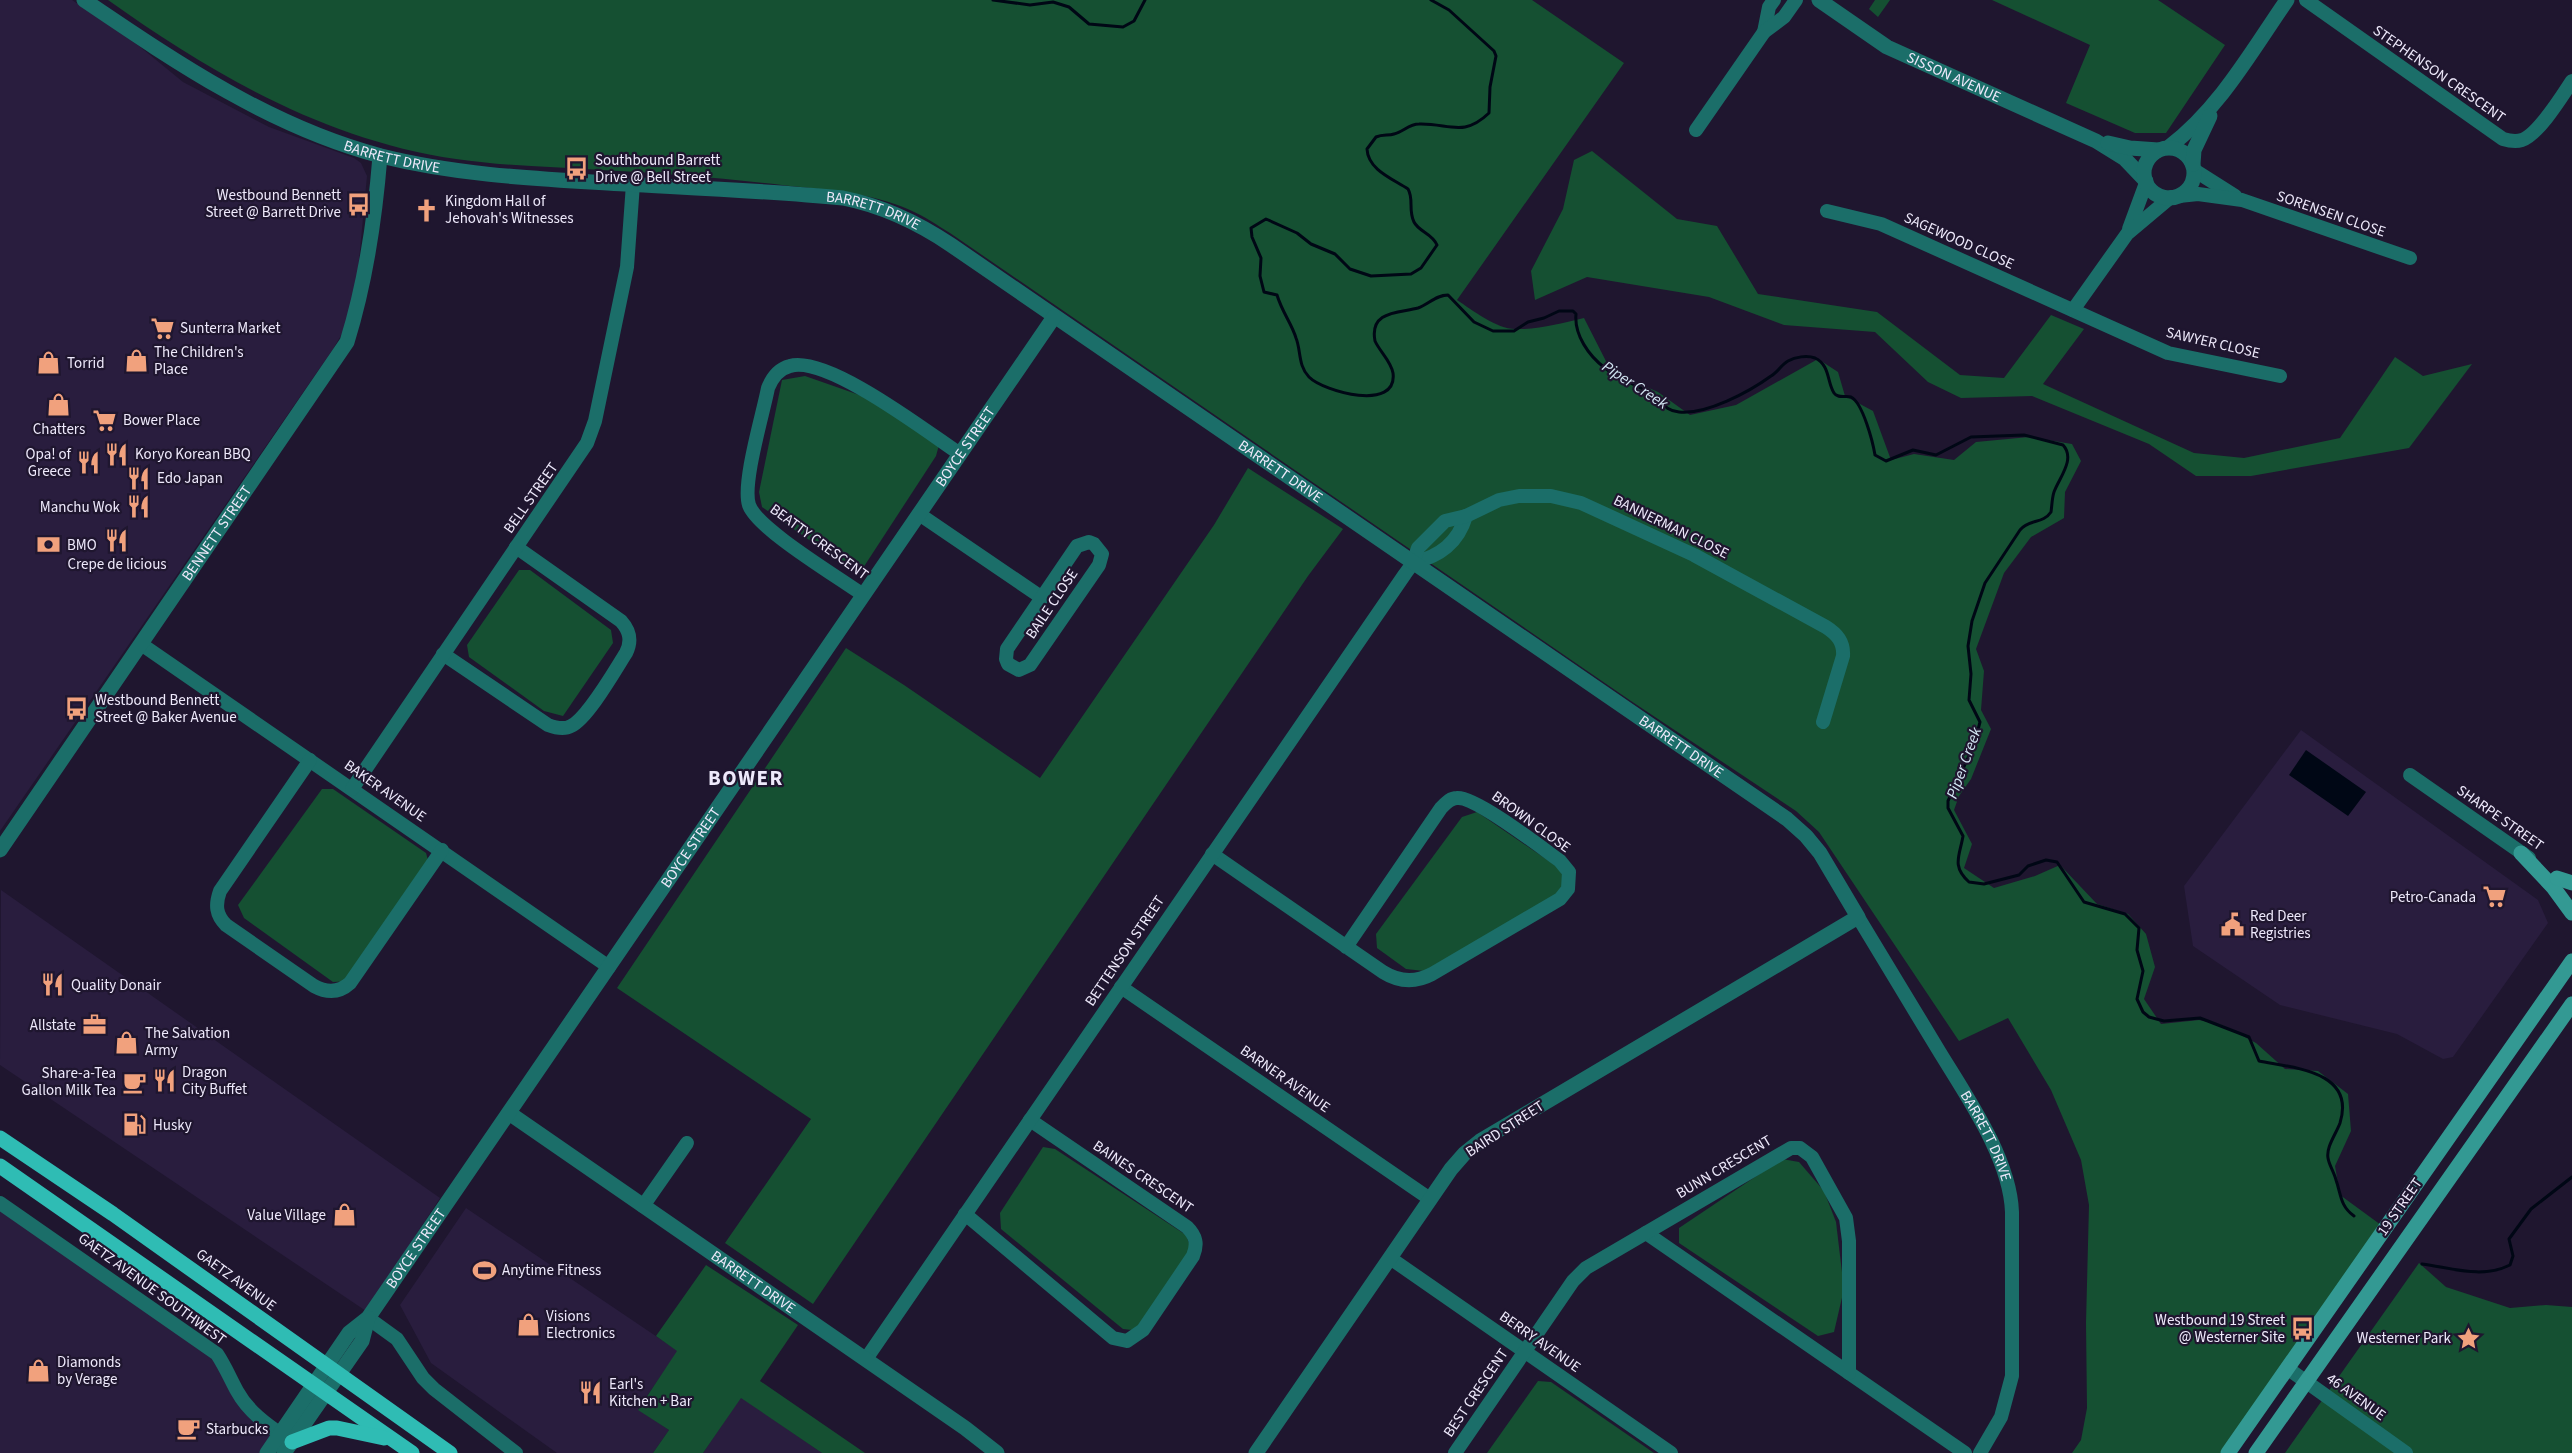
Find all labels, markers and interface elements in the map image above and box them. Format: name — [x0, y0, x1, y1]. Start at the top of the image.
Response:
street label: STEPHENSON CRESCENT — [2368, 20, 2510, 128]
street label: SISSON AVENUE — [1903, 47, 2005, 107]
street label: BARRETT DRIVE — [341, 135, 442, 178]
place label: Southbound Barrett Drive @ Bell Street — [595, 150, 720, 188]
bus stop icon: Southbound Barrett Drive @ Bell Street — [564, 156, 590, 182]
place label: Westbound Bennett Street @ Barrett Drive — [205, 185, 341, 223]
street label: BARRETT DRIVE — [825, 186, 924, 235]
street label: SORENSEN CLOSE — [2274, 186, 2388, 243]
bus stop icon: Westbound Bennett Street @ Barrett Drive — [346, 191, 372, 217]
place label: Kingdom Hall of Jehovah's Witnesses — [445, 191, 574, 229]
church icon: Kingdom Hall of Jehovah's Witnesses — [414, 197, 440, 223]
street label: SAGEWOOD CLOSE — [1901, 207, 2017, 275]
supermarket icon: Sunterra Market — [149, 315, 175, 341]
place label: Sunterra Market — [180, 318, 280, 339]
street label: SAWYER CLOSE — [2164, 322, 2262, 364]
place label: The Children's Place — [154, 342, 244, 380]
shop icon: The Children's Place — [123, 348, 149, 374]
shop icon: Torrid — [36, 350, 62, 376]
place label: Torrid — [67, 353, 105, 374]
water label: Piper Creek — [1598, 355, 1673, 415]
shop icon: Chatters — [46, 392, 72, 418]
street label: BOYCE STREET — [930, 402, 1000, 491]
supermarket icon: Bower Place — [92, 407, 118, 433]
place label: Bower Place — [123, 410, 200, 431]
place label: Chatters — [33, 419, 85, 440]
street label: BARRETT DRIVE — [1234, 435, 1327, 508]
restaurant icon: Koryo Korean BBQ — [104, 441, 130, 467]
place label: Opa! of Greece — [26, 444, 72, 482]
place label: Koryo Korean BBQ — [135, 444, 251, 465]
restaurant icon: Opa! of Greece — [76, 450, 102, 476]
street label: BELL STREET — [499, 458, 563, 538]
restaurant icon: Edo Japan — [126, 465, 152, 491]
place label: Edo Japan — [157, 468, 223, 489]
street label: BENNETT STREET — [177, 481, 257, 585]
street label: BANNERMAN CLOSE — [1610, 490, 1732, 564]
restaurant icon: Manchu Wok — [125, 494, 151, 520]
place label: Manchu Wok — [40, 497, 121, 518]
street label: BEATTY CRESCENT — [765, 499, 873, 585]
restaurant icon: Crepe de licious — [104, 527, 130, 553]
bank icon: BMO — [36, 532, 62, 558]
place label: BMO — [67, 535, 97, 556]
place label: Crepe de licious — [67, 554, 167, 575]
street label: BAILE CLOSE — [1021, 565, 1083, 643]
place label: Westbound Bennett Street @ Baker Avenue — [95, 690, 237, 728]
bus stop icon: Westbound Bennett Street @ Baker Avenue — [64, 696, 90, 722]
street label: BARRETT DRIVE — [1635, 710, 1728, 783]
water label: Piper Creek — [1941, 724, 1987, 802]
street label: BAKER AVENUE — [340, 755, 430, 827]
district label: BOWER — [708, 763, 784, 793]
street label: SHARPE STREET — [2452, 780, 2548, 856]
street label: BROWN CLOSE — [1487, 786, 1575, 858]
street label: BOYCE STREET — [655, 803, 725, 892]
supermarket icon: Petro-Canada — [2481, 884, 2507, 910]
place label: Petro-Canada — [2390, 887, 2476, 908]
street label: BETTENSON STREET — [1080, 892, 1170, 1010]
place label: Red Deer Registries — [2250, 906, 2311, 944]
public building icon: Red Deer Registries — [2219, 912, 2245, 938]
restaurant icon: Quality Donair — [40, 972, 66, 998]
place label: Quality Donair — [71, 975, 162, 996]
office icon: Allstate — [81, 1012, 107, 1038]
place label: Allstate — [30, 1015, 76, 1036]
place label: The Salvation Army — [145, 1023, 230, 1061]
shop icon: The Salvation Army — [114, 1029, 140, 1055]
street label: BARNER AVENUE — [1236, 1040, 1334, 1118]
place label: Dragon City Buffet — [182, 1062, 247, 1100]
place label: Share-a-Tea Gallon Milk Tea — [22, 1063, 116, 1101]
restaurant icon: Dragon City Buffet — [151, 1068, 177, 1094]
cafe icon: Share-a-Tea Gallon Milk Tea — [121, 1069, 147, 1095]
street label: BARRETT DRIVE — [1955, 1086, 2017, 1184]
street label: BAIRD STREET — [1462, 1096, 1548, 1162]
fuel station icon: Husky — [122, 1112, 148, 1138]
place label: Husky — [153, 1115, 192, 1136]
street label: BUNN CRESCENT — [1672, 1130, 1776, 1204]
street label: BAINES CRESCENT — [1089, 1136, 1197, 1218]
street label: 19 STREET — [2372, 1174, 2428, 1240]
shop icon: Value Village — [331, 1202, 357, 1228]
street label: BOYCE STREET — [381, 1204, 451, 1293]
place label: Value Village — [247, 1205, 326, 1226]
street label: GAETZ AVENUE SOUTHWEST — [74, 1228, 230, 1350]
street label: GAETZ AVENUE — [192, 1244, 280, 1316]
street label: BARRETT DRIVE — [707, 1245, 800, 1318]
sports icon: Anytime Fitness — [471, 1257, 497, 1283]
place label: Anytime Fitness — [502, 1260, 601, 1281]
place label: Visions Electronics — [546, 1306, 615, 1344]
street label: BERRY AVENUE — [1495, 1306, 1585, 1378]
place label: Westbound 19 Street @ Westerner Site — [2155, 1310, 2285, 1348]
shop icon: Visions Electronics — [515, 1312, 541, 1338]
bus stop icon: Westbound 19 Street @ Westerner Site — [2290, 1316, 2316, 1342]
place icon: Westerner Park — [2456, 1325, 2482, 1351]
place label: Westerner Park — [2356, 1328, 2452, 1349]
street label: BEST CRESCENT — [1439, 1345, 1513, 1441]
place label: Diamonds by Verage — [57, 1352, 121, 1390]
shop icon: Diamonds by Verage — [26, 1358, 52, 1384]
street label: 46 AVENUE — [2322, 1368, 2390, 1426]
place label: Earl's Kitchen + Bar — [609, 1374, 693, 1412]
restaurant icon: Earl's Kitchen + Bar — [578, 1380, 604, 1406]
cafe icon: Starbucks — [175, 1416, 201, 1442]
place label: Starbucks — [206, 1419, 268, 1440]

